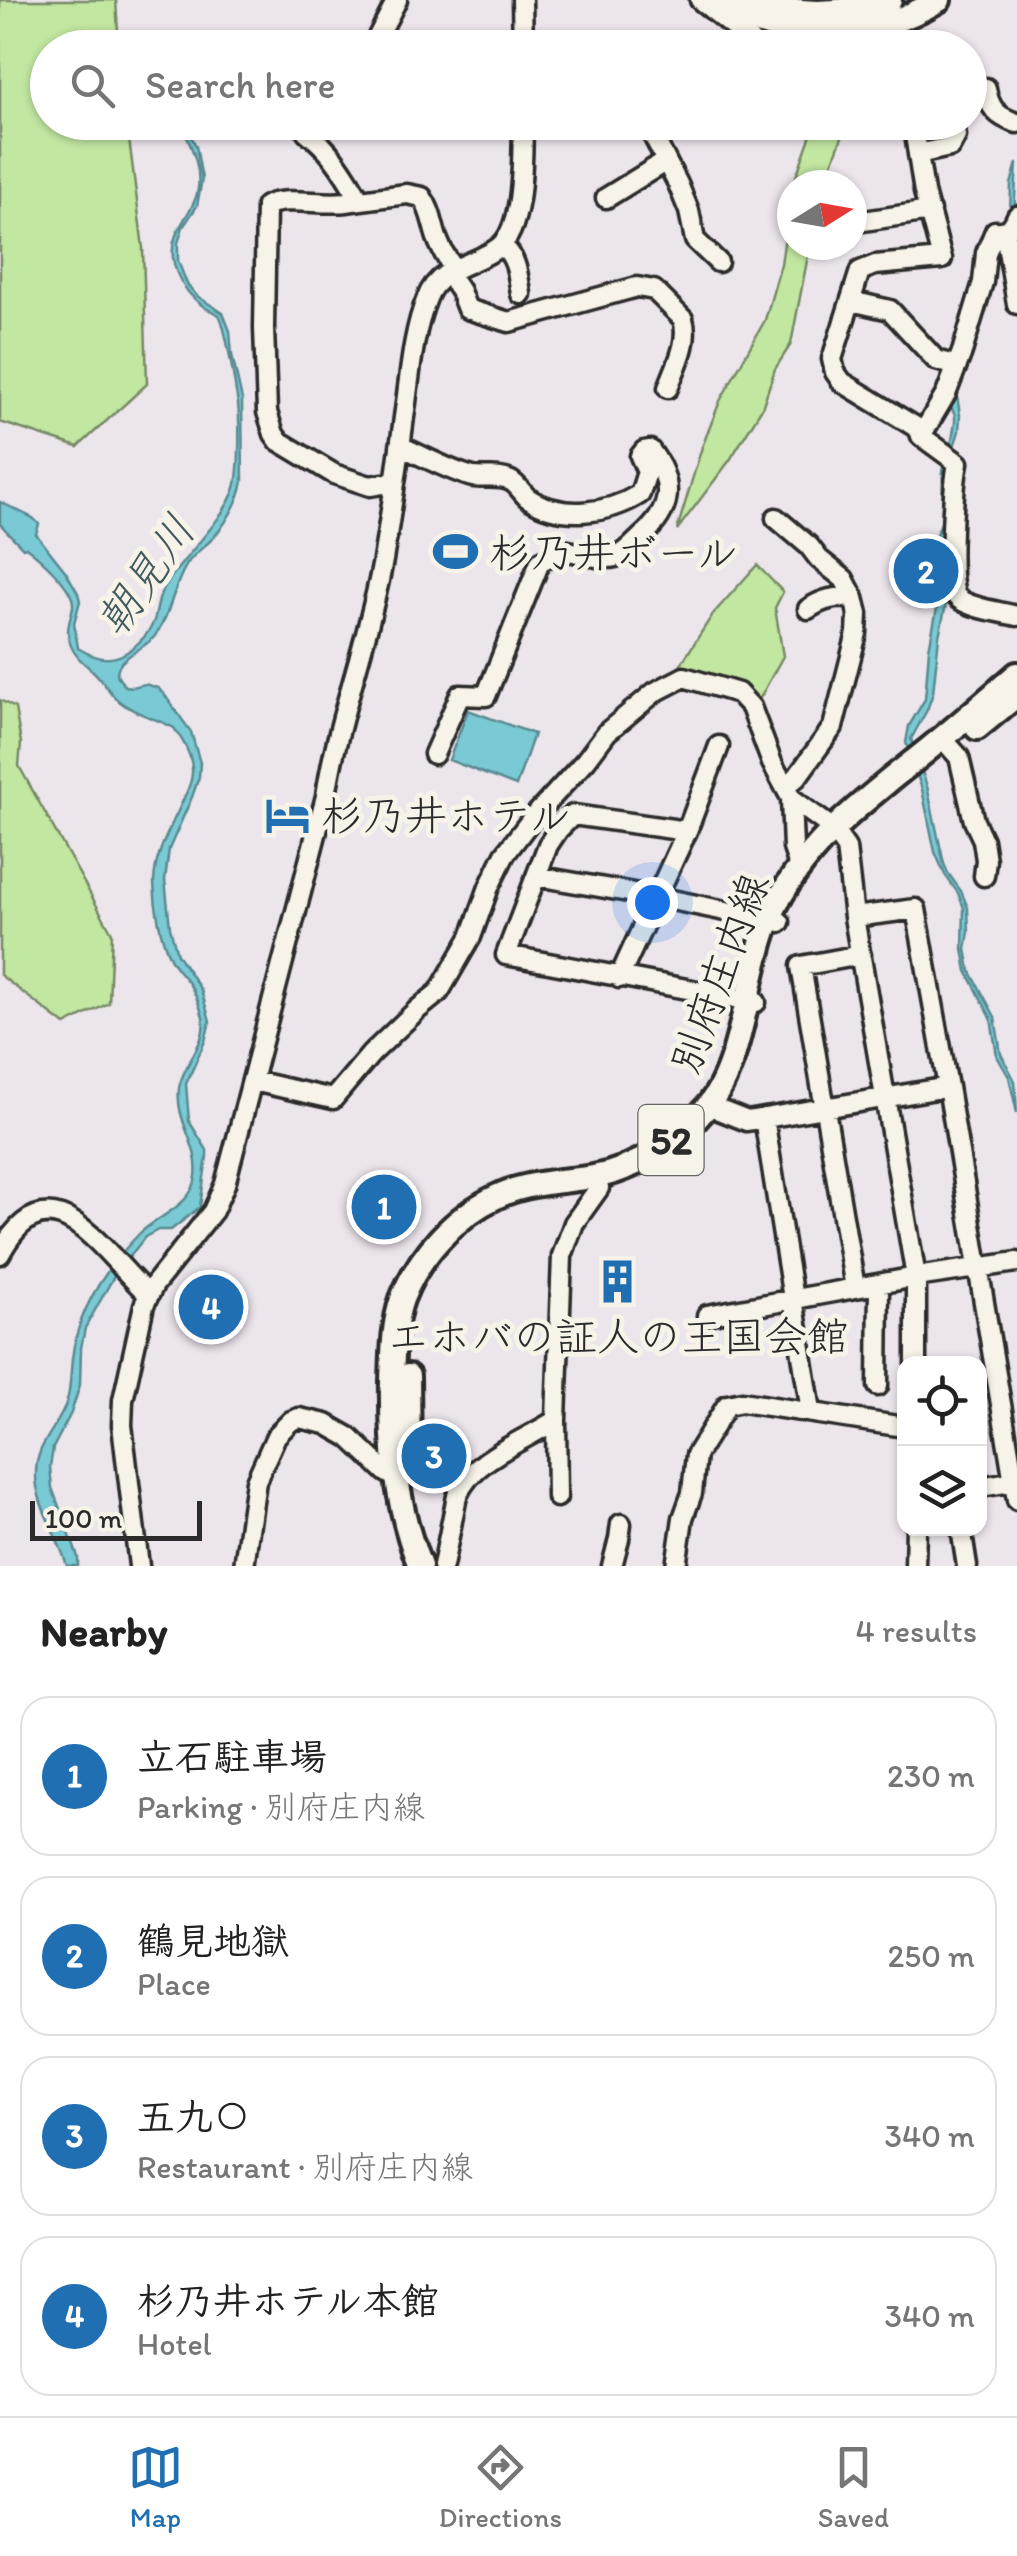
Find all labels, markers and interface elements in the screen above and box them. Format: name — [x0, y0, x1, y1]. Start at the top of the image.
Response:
search box — [30, 30, 987, 140]
icon: search — [65, 58, 120, 113]
text: Search here — [145, 62, 336, 108]
north arrow — [777, 170, 867, 260]
water label: 朝見川 — [84, 504, 206, 646]
place label: 杉乃井ボール — [489, 527, 738, 578]
sports icon: 杉乃井ボール — [432, 528, 480, 576]
pin: 2 — [894, 534, 958, 608]
place label: 杉乃井ホテル — [321, 790, 571, 841]
hotel icon: 杉乃井ホテル — [264, 791, 312, 839]
street label: 別府庄内線 — [660, 866, 779, 1081]
your location — [627, 877, 678, 928]
road number: 52 — [638, 1105, 704, 1175]
pin: 1 — [352, 1170, 416, 1244]
building icon: エホバの証人の王国会館 — [594, 1258, 642, 1306]
pin: 4 — [178, 1270, 244, 1344]
place label: エホバの証人の王国会館 — [387, 1311, 849, 1362]
map controls — [897, 1356, 987, 1536]
button: locate — [897, 1356, 987, 1446]
pin: 3 — [402, 1418, 466, 1494]
button: layers — [897, 1446, 987, 1536]
scale bar — [30, 1496, 202, 1540]
text: 100 m — [45, 1501, 122, 1535]
text: Nearby — [40, 1606, 167, 1657]
text: 4 results — [856, 1612, 977, 1650]
text: 立石駐車場 — [137, 1734, 327, 1780]
text: 1 — [67, 1757, 82, 1795]
text: 230 m — [887, 1757, 975, 1795]
text: Parking · 別府庄内線 — [137, 1788, 425, 1826]
text: 鶴見地獄 — [137, 1918, 289, 1964]
text: 2 — [66, 1937, 83, 1975]
text: 250 m — [888, 1937, 975, 1975]
text: Place — [137, 1965, 211, 2003]
text: 五九〇 — [137, 2094, 251, 2140]
text: 3 — [66, 2117, 83, 2155]
text: 340 m — [885, 2117, 975, 2155]
text: Restaurant · 別府庄内線 — [137, 2148, 473, 2186]
text: 杉乃井ホテル本館 — [137, 2278, 439, 2324]
text: 4 — [65, 2297, 84, 2335]
text: 340 m — [885, 2297, 975, 2335]
text: Hotel — [137, 2325, 212, 2363]
tab: Map — [128, 2440, 183, 2534]
tab: Directions — [439, 2440, 562, 2534]
tab: Saved — [818, 2440, 889, 2534]

